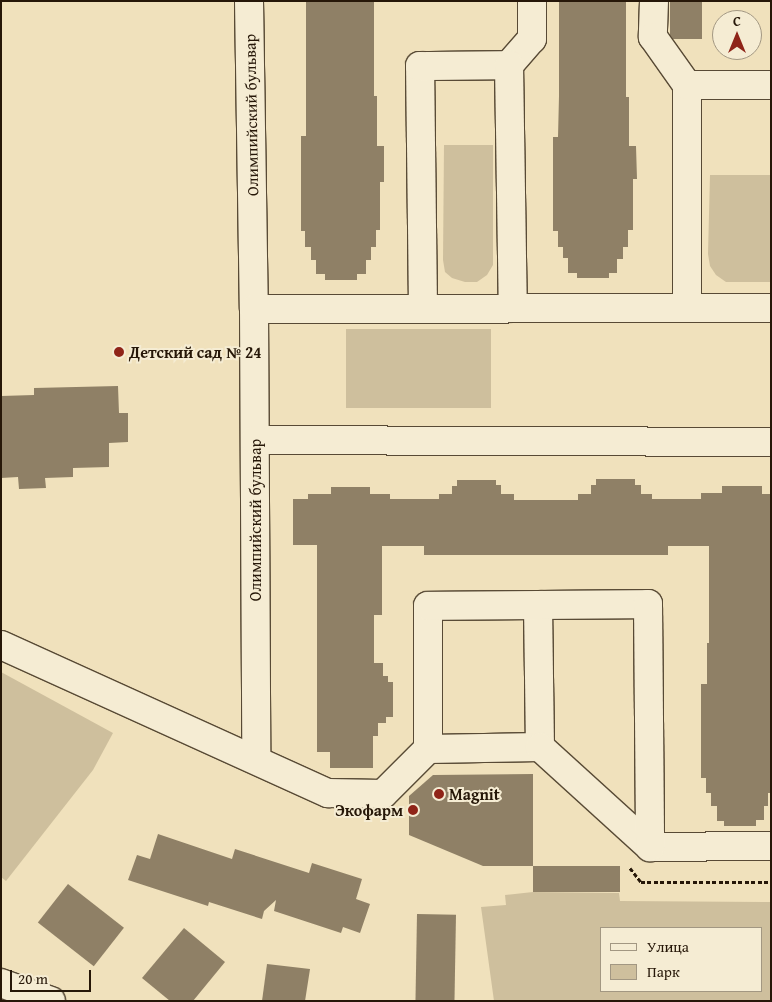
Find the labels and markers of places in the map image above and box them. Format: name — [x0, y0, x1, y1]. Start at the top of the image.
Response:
place label: Детский сад № 24 — [129, 342, 261, 362]
marker: Детский сад № 24 — [113, 346, 125, 358]
place label: Magnit — [449, 784, 500, 804]
marker: Magnit — [433, 788, 445, 800]
place label: Экофарм — [335, 800, 403, 820]
marker: Экофарм — [407, 804, 419, 816]

